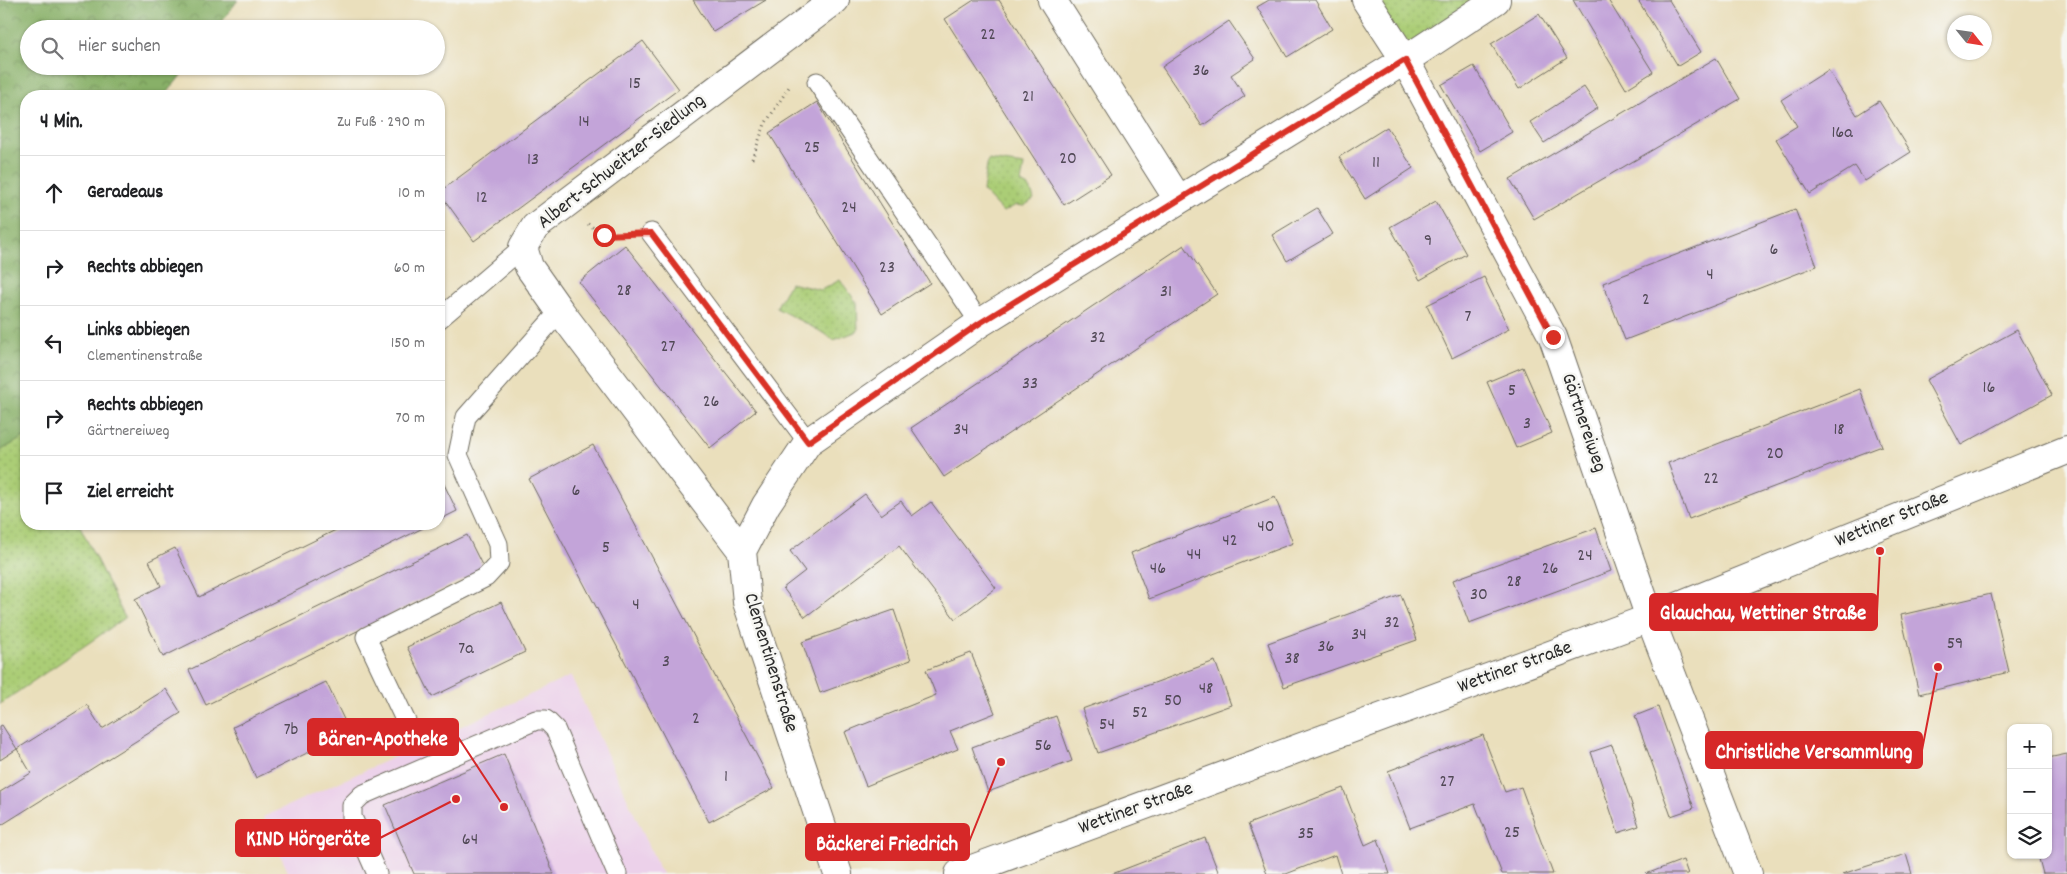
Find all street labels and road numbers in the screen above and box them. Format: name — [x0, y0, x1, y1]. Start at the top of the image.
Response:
street label: Albert-Schweitzer-Siedlung — [532, 87, 712, 237]
street label: Gärtnereiweg — [1553, 370, 1613, 476]
street label: Wettiner Straße — [1831, 484, 1953, 555]
street label: Clementinenstraße — [735, 590, 805, 736]
street label: Wettiner Straße — [1454, 634, 1576, 702]
street label: Wettiner Straße — [1075, 775, 1197, 843]

